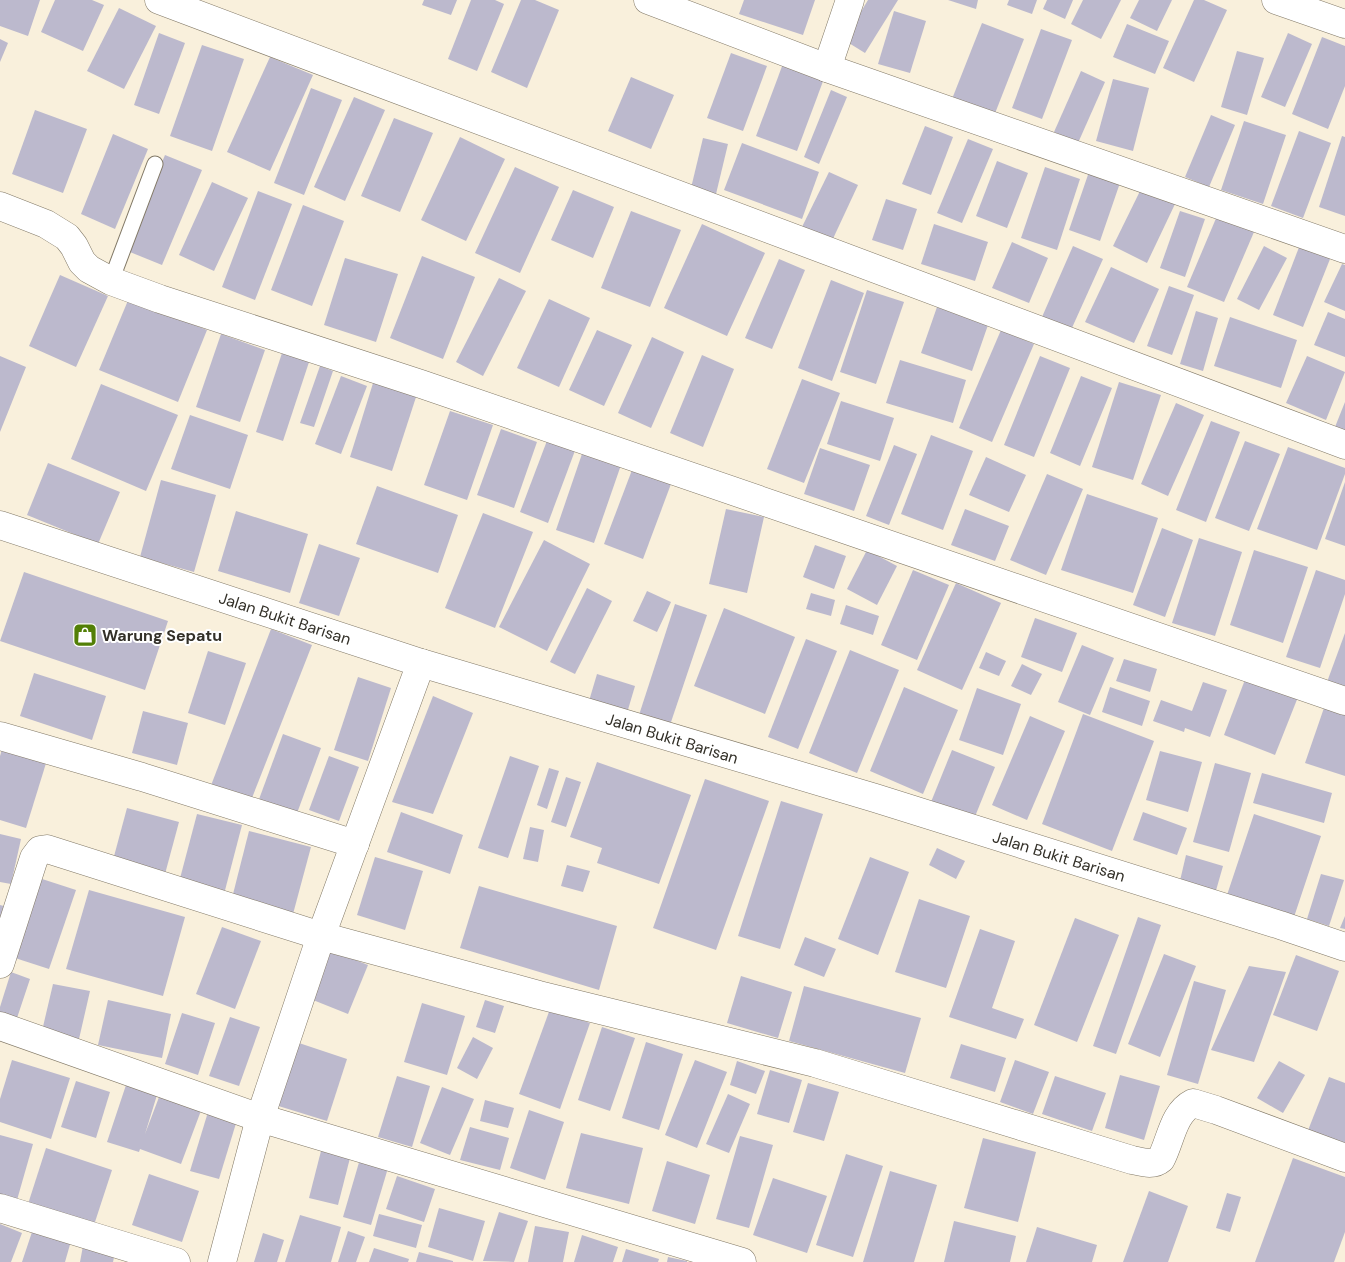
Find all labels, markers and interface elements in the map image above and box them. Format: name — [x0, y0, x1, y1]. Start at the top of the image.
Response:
street label: Jalan Bukit Barisan — [216, 587, 354, 650]
shop icon: Warung Sepatu — [72, 622, 98, 648]
place label: Warung Sepatu — [102, 625, 222, 646]
street label: Jalan Bukit Barisan — [603, 708, 741, 769]
street label: Jalan Bukit Barisan — [990, 826, 1128, 887]

